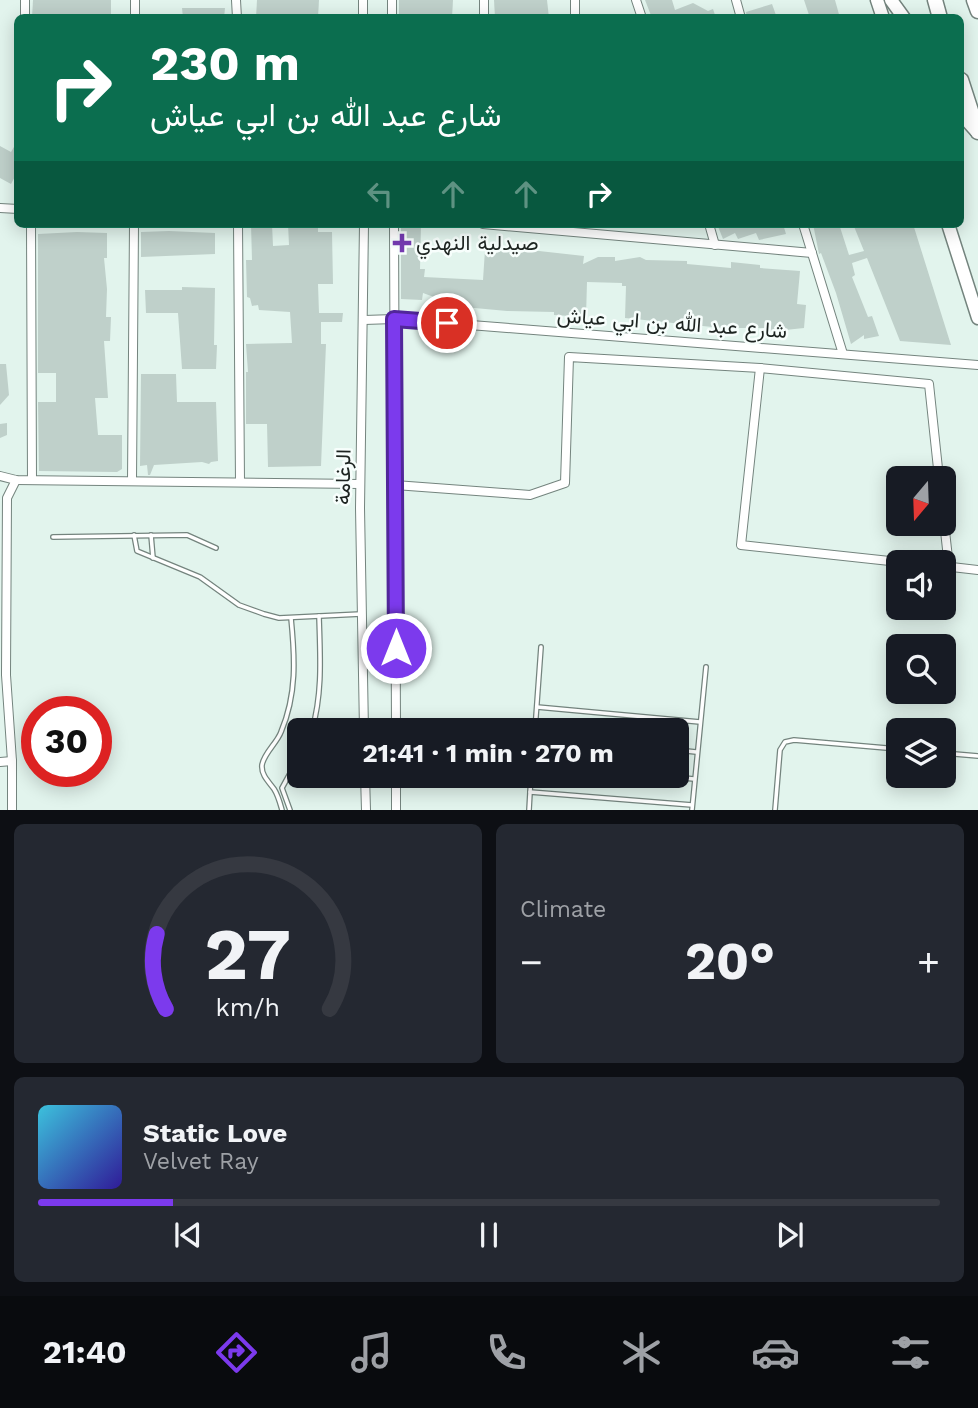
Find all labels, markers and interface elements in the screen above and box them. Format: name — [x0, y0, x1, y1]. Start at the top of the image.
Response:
text: 230 m — [150, 34, 300, 92]
icon: right — [35, 42, 126, 133]
text: شارع عبد الله بن ابي عياش — [150, 96, 502, 134]
icon: left — [361, 175, 399, 213]
icon: ahead — [434, 175, 472, 213]
icon: ahead — [507, 175, 545, 213]
icon: right — [580, 175, 618, 213]
place label: صيدلية النهدي — [416, 230, 539, 260]
marker: صيدلية النهدي — [394, 235, 410, 251]
pin — [417, 293, 477, 353]
street label: شارع عبد الله بن ابي عياش — [556, 302, 788, 348]
icon: arrive — [428, 304, 466, 342]
street label: الرغامة — [330, 449, 356, 505]
north arrow — [886, 466, 956, 536]
map controls — [886, 466, 956, 788]
button: sound — [886, 550, 956, 620]
position arrow — [359, 611, 433, 685]
button: search — [886, 634, 956, 704]
speed limit sign: 30 — [21, 696, 112, 787]
button: layers — [886, 718, 956, 788]
text: 21:41 · 1 min · 270 m — [362, 738, 614, 768]
text: Climate — [520, 896, 606, 923]
text: 27 — [205, 912, 291, 998]
text: 20° — [685, 931, 775, 992]
text: − — [520, 940, 543, 984]
text: + — [917, 940, 940, 984]
text: km/h — [216, 993, 280, 1022]
text: Static Love — [143, 1118, 287, 1148]
text: Velvet Ray — [143, 1148, 259, 1175]
icon: previous — [169, 1216, 207, 1254]
icon: pause — [470, 1216, 508, 1254]
icon: next — [771, 1216, 809, 1254]
icon: directions — [212, 1328, 261, 1377]
icon: music — [347, 1328, 396, 1377]
icon: phone — [482, 1328, 531, 1377]
icon: climate — [617, 1328, 666, 1377]
icon: car — [751, 1328, 800, 1377]
icon: filters — [886, 1328, 935, 1377]
text: 21:40 — [43, 1333, 127, 1371]

